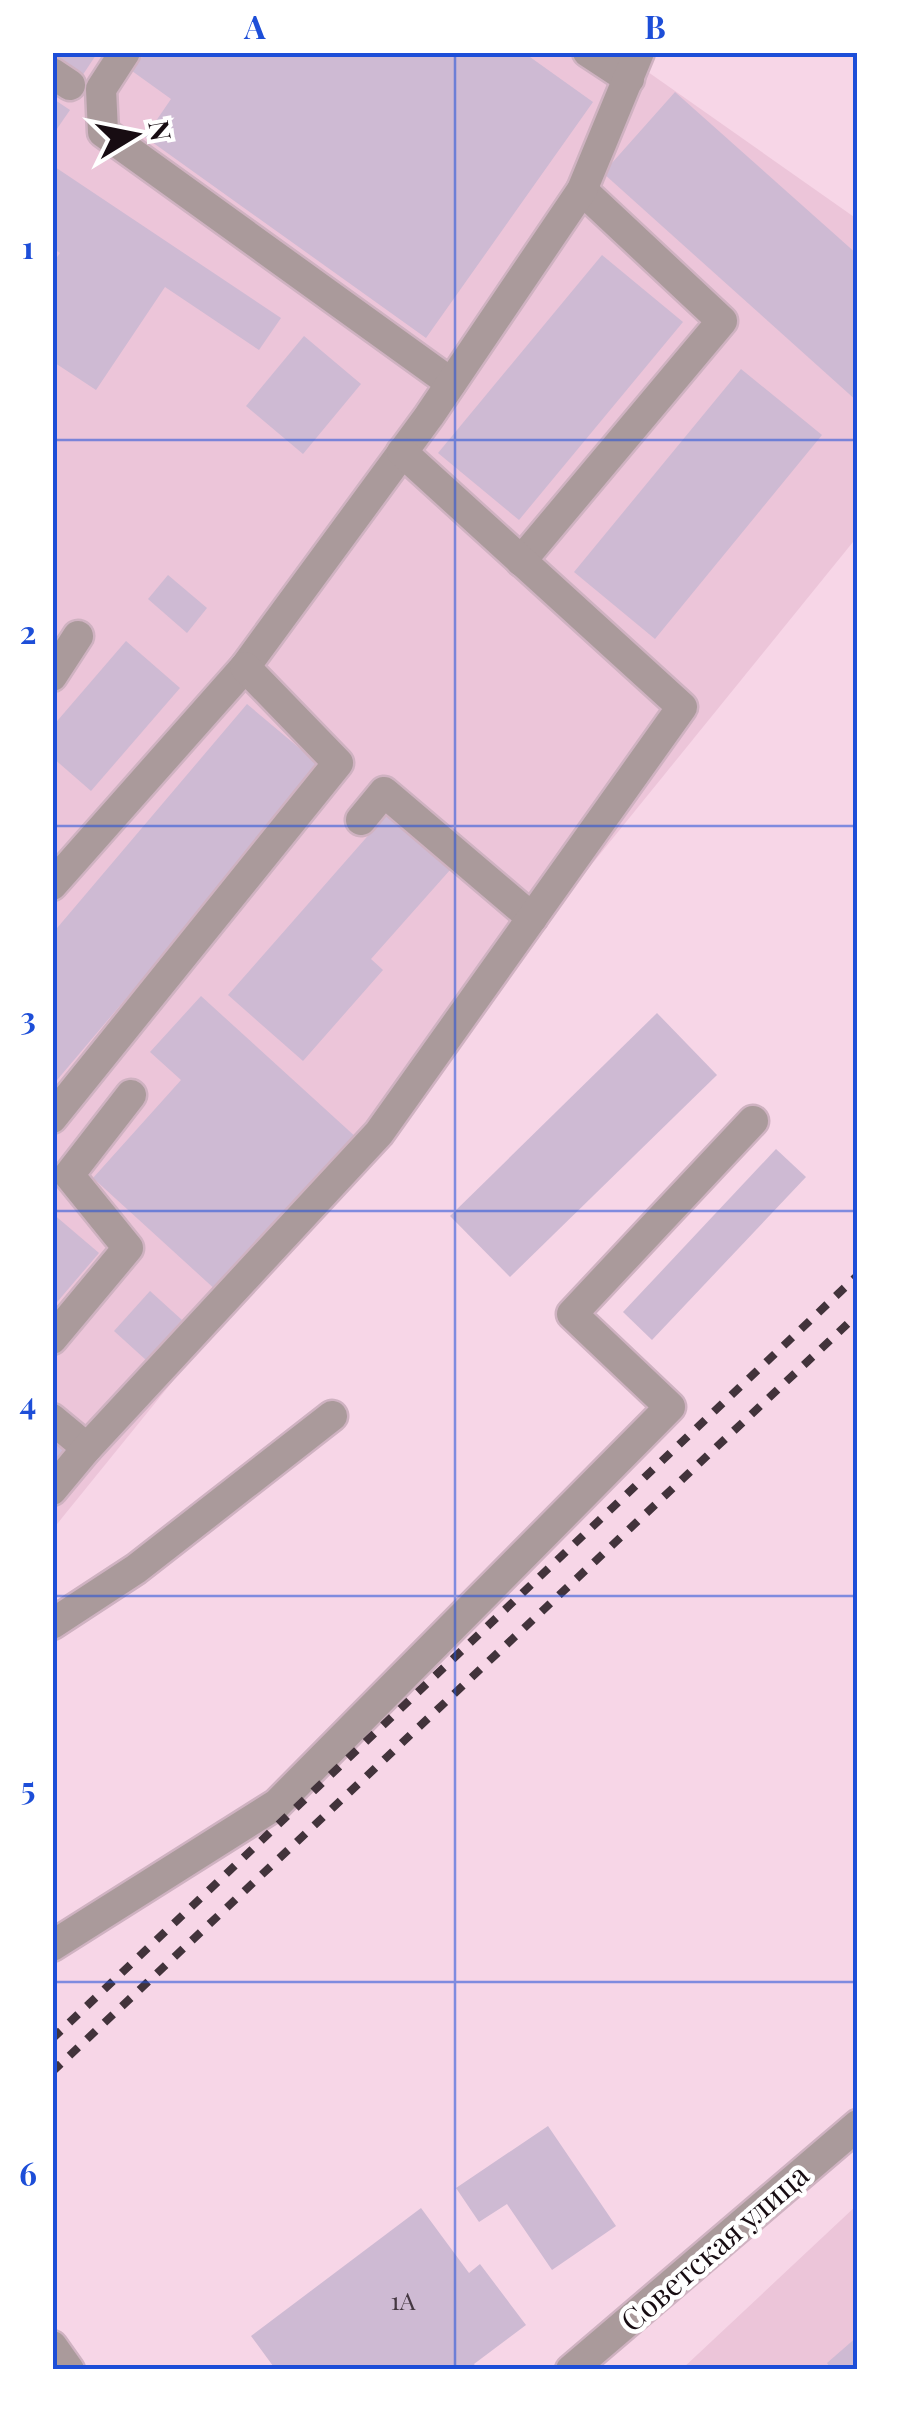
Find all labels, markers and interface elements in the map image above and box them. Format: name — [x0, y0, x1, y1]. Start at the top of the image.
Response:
text: A — [243, 4, 266, 47]
text: B — [644, 4, 666, 47]
north arrow — [85, 85, 185, 185]
text: N — [141, 117, 181, 144]
text: 1 — [22, 224, 34, 267]
text: 2 — [20, 609, 36, 652]
text: 3 — [20, 995, 36, 1038]
text: 4 — [20, 1380, 36, 1423]
text: 5 — [21, 1765, 35, 1808]
text: 6 — [19, 2151, 37, 2194]
street label: Советская улица — [612, 2154, 816, 2340]
house number: 1А — [390, 2283, 416, 2316]

